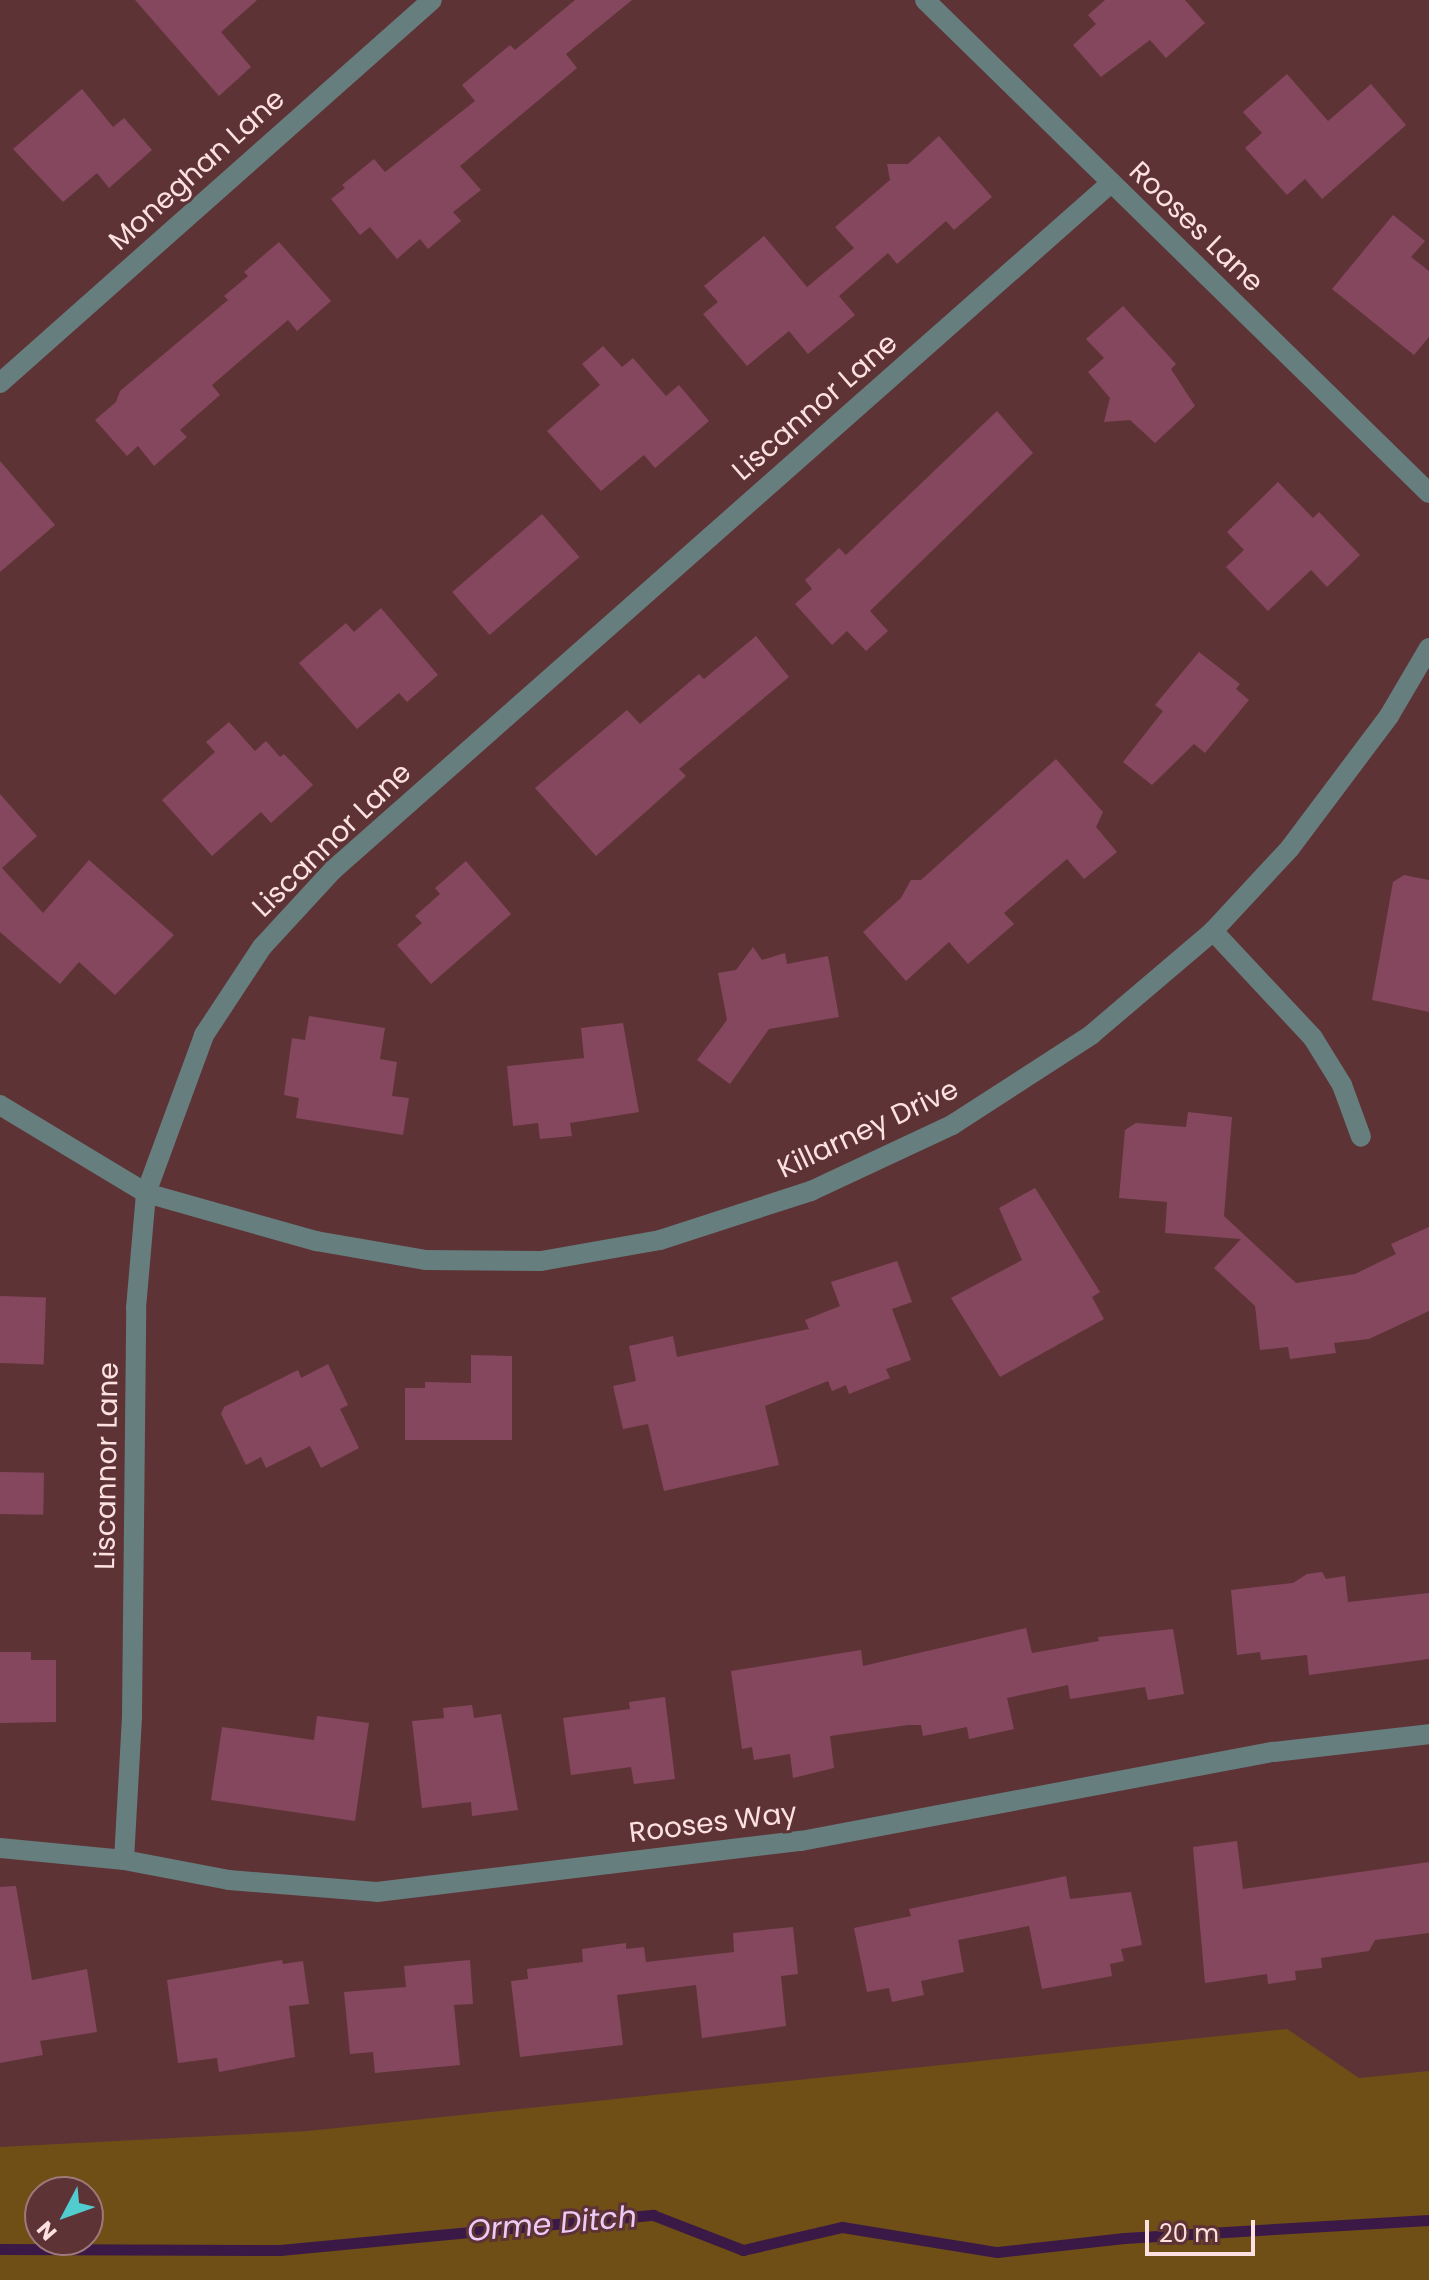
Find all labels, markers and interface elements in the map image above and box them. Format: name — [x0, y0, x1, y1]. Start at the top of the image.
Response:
street label: Moneghan Lane — [102, 82, 292, 258]
street label: Rooses Lane — [1122, 155, 1270, 299]
street label: Liscannor Lane — [726, 326, 904, 488]
street label: Liscannor Lane — [246, 756, 418, 924]
street label: Killarney Drive — [772, 1072, 964, 1186]
street label: Liscannor Lane — [88, 1362, 126, 1570]
street label: Rooses Way — [627, 1796, 799, 1850]
north arrow — [24, 2176, 104, 2256]
water label: Orme Ditch — [466, 2199, 638, 2249]
scale bar — [1149, 2204, 1259, 2254]
text: N — [30, 2214, 64, 2247]
text: 20 m — [1159, 2217, 1219, 2250]

